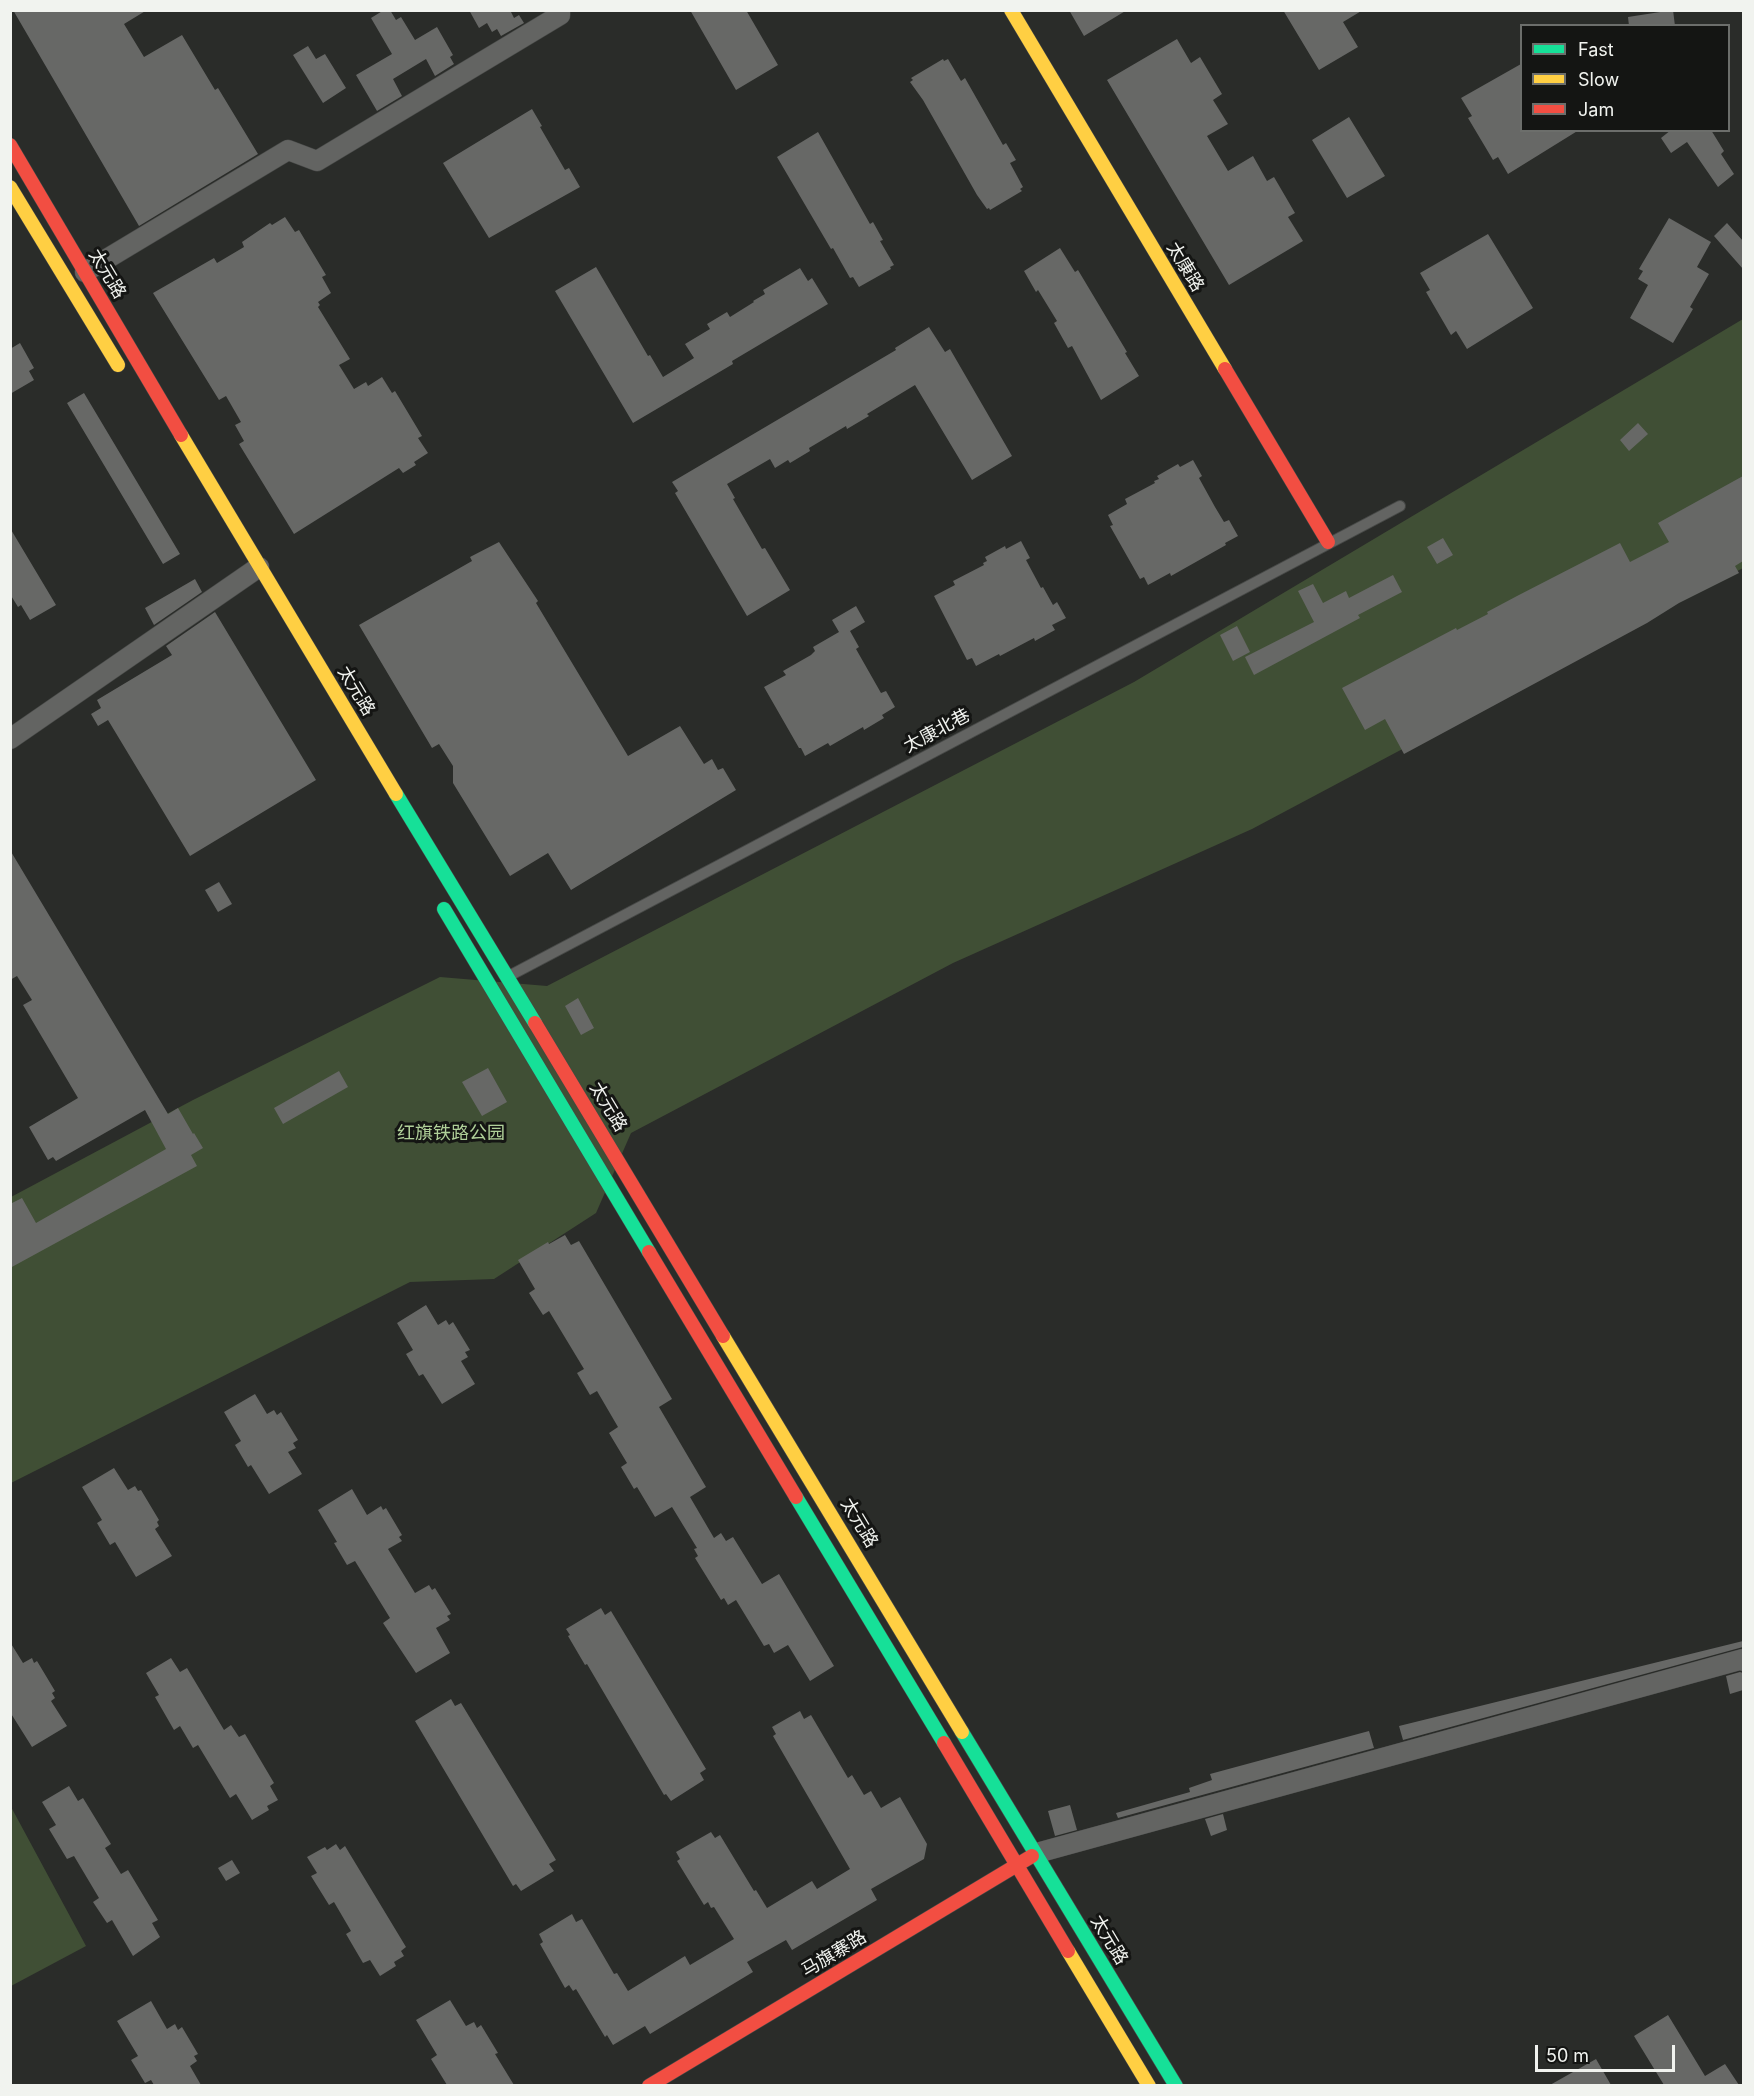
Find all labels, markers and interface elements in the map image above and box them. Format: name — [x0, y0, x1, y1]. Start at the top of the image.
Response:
legend — [1520, 24, 1730, 132]
text: Fast — [1578, 39, 1614, 60]
text: Slow — [1578, 69, 1619, 90]
text: Jam — [1578, 99, 1614, 120]
street label: 太康路 — [1162, 238, 1208, 296]
street label: 太元路 — [84, 245, 130, 303]
street label: 太元路 — [333, 662, 379, 720]
street label: 太康北巷 — [900, 705, 974, 757]
street label: 太元路 — [585, 1078, 631, 1136]
park label: 红旗铁路公园 — [397, 1123, 505, 1145]
street label: 太元路 — [836, 1494, 882, 1552]
street label: 太元路 — [1086, 1911, 1132, 1969]
street label: 马旗寨路 — [798, 1926, 870, 1982]
scale bar — [1538, 2033, 1678, 2071]
text: 50 m — [1546, 2045, 1589, 2066]

